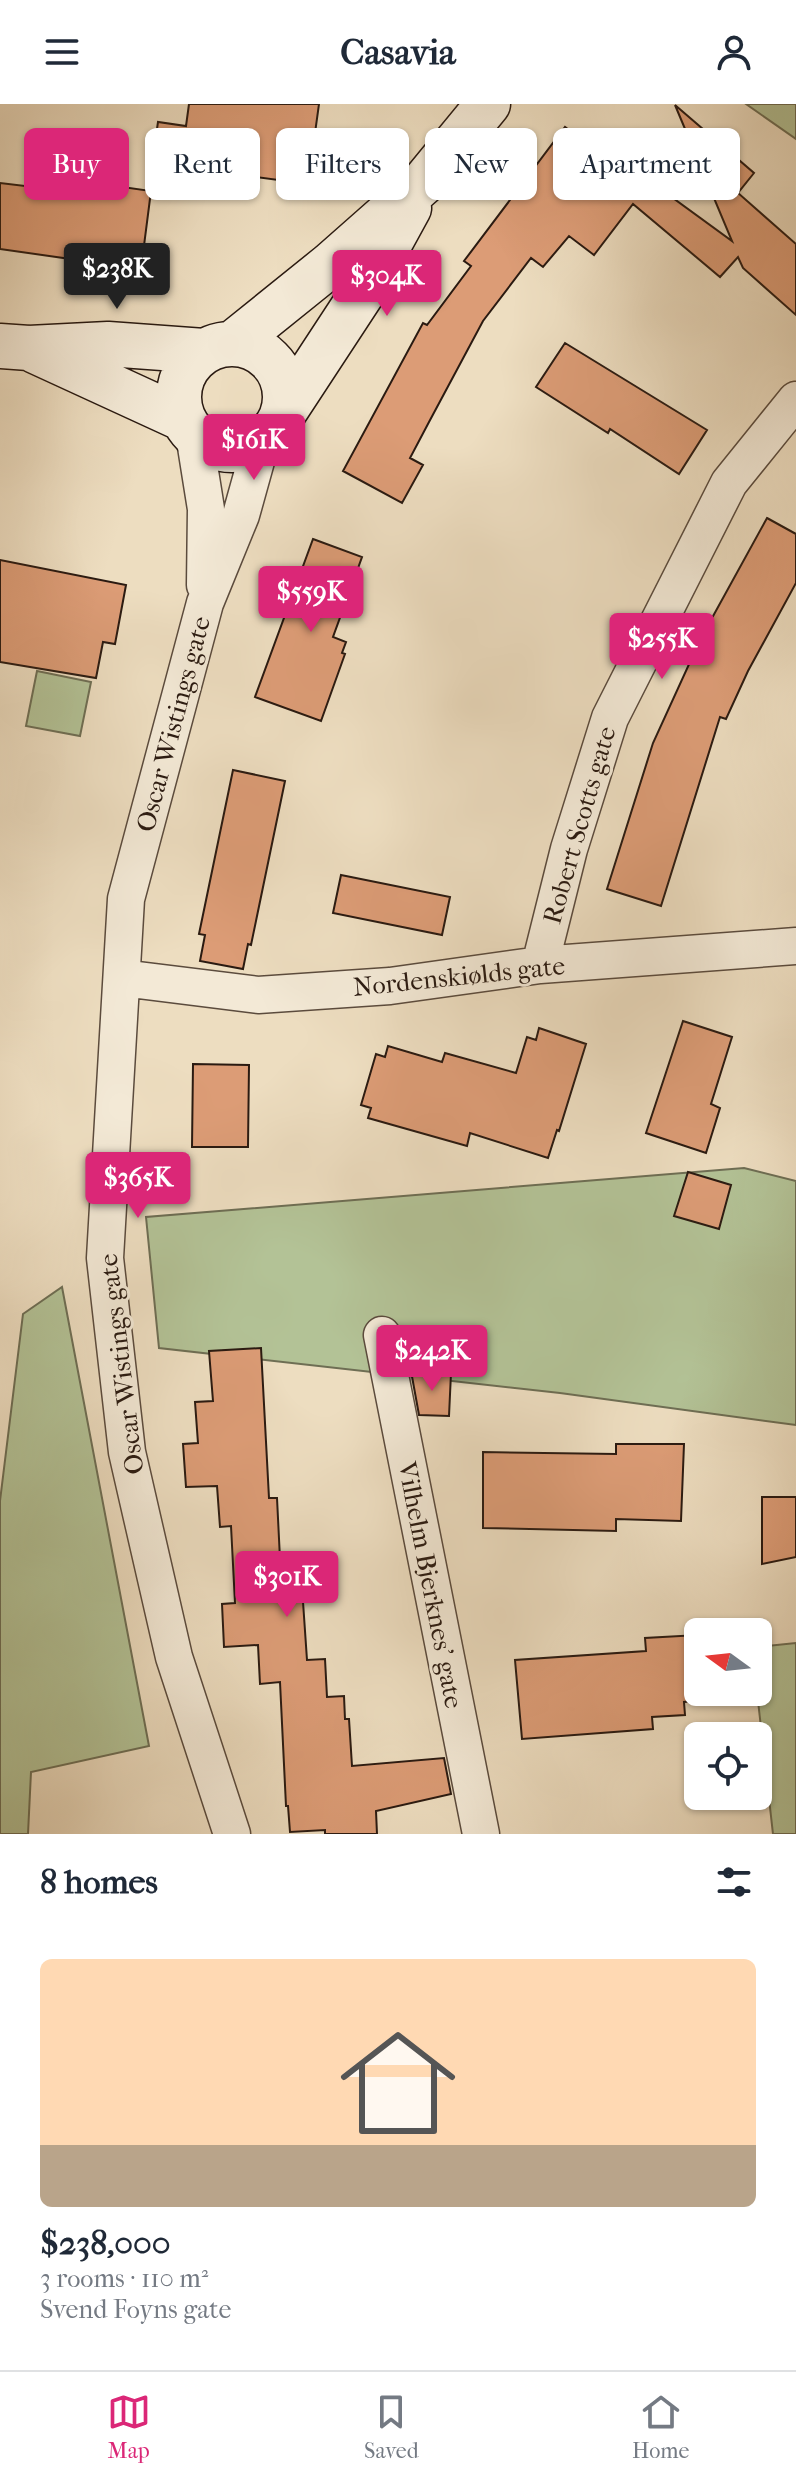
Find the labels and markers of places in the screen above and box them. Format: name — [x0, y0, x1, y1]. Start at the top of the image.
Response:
pin: $238K — [61, 243, 173, 311]
pin: $304K — [331, 250, 443, 318]
pin: $161K — [198, 414, 310, 482]
pin: $559K — [255, 566, 367, 634]
pin: $255K — [606, 613, 718, 681]
pin: $365K — [82, 1152, 194, 1220]
pin: $242K — [376, 1325, 488, 1393]
pin: $301K — [231, 1551, 343, 1619]

